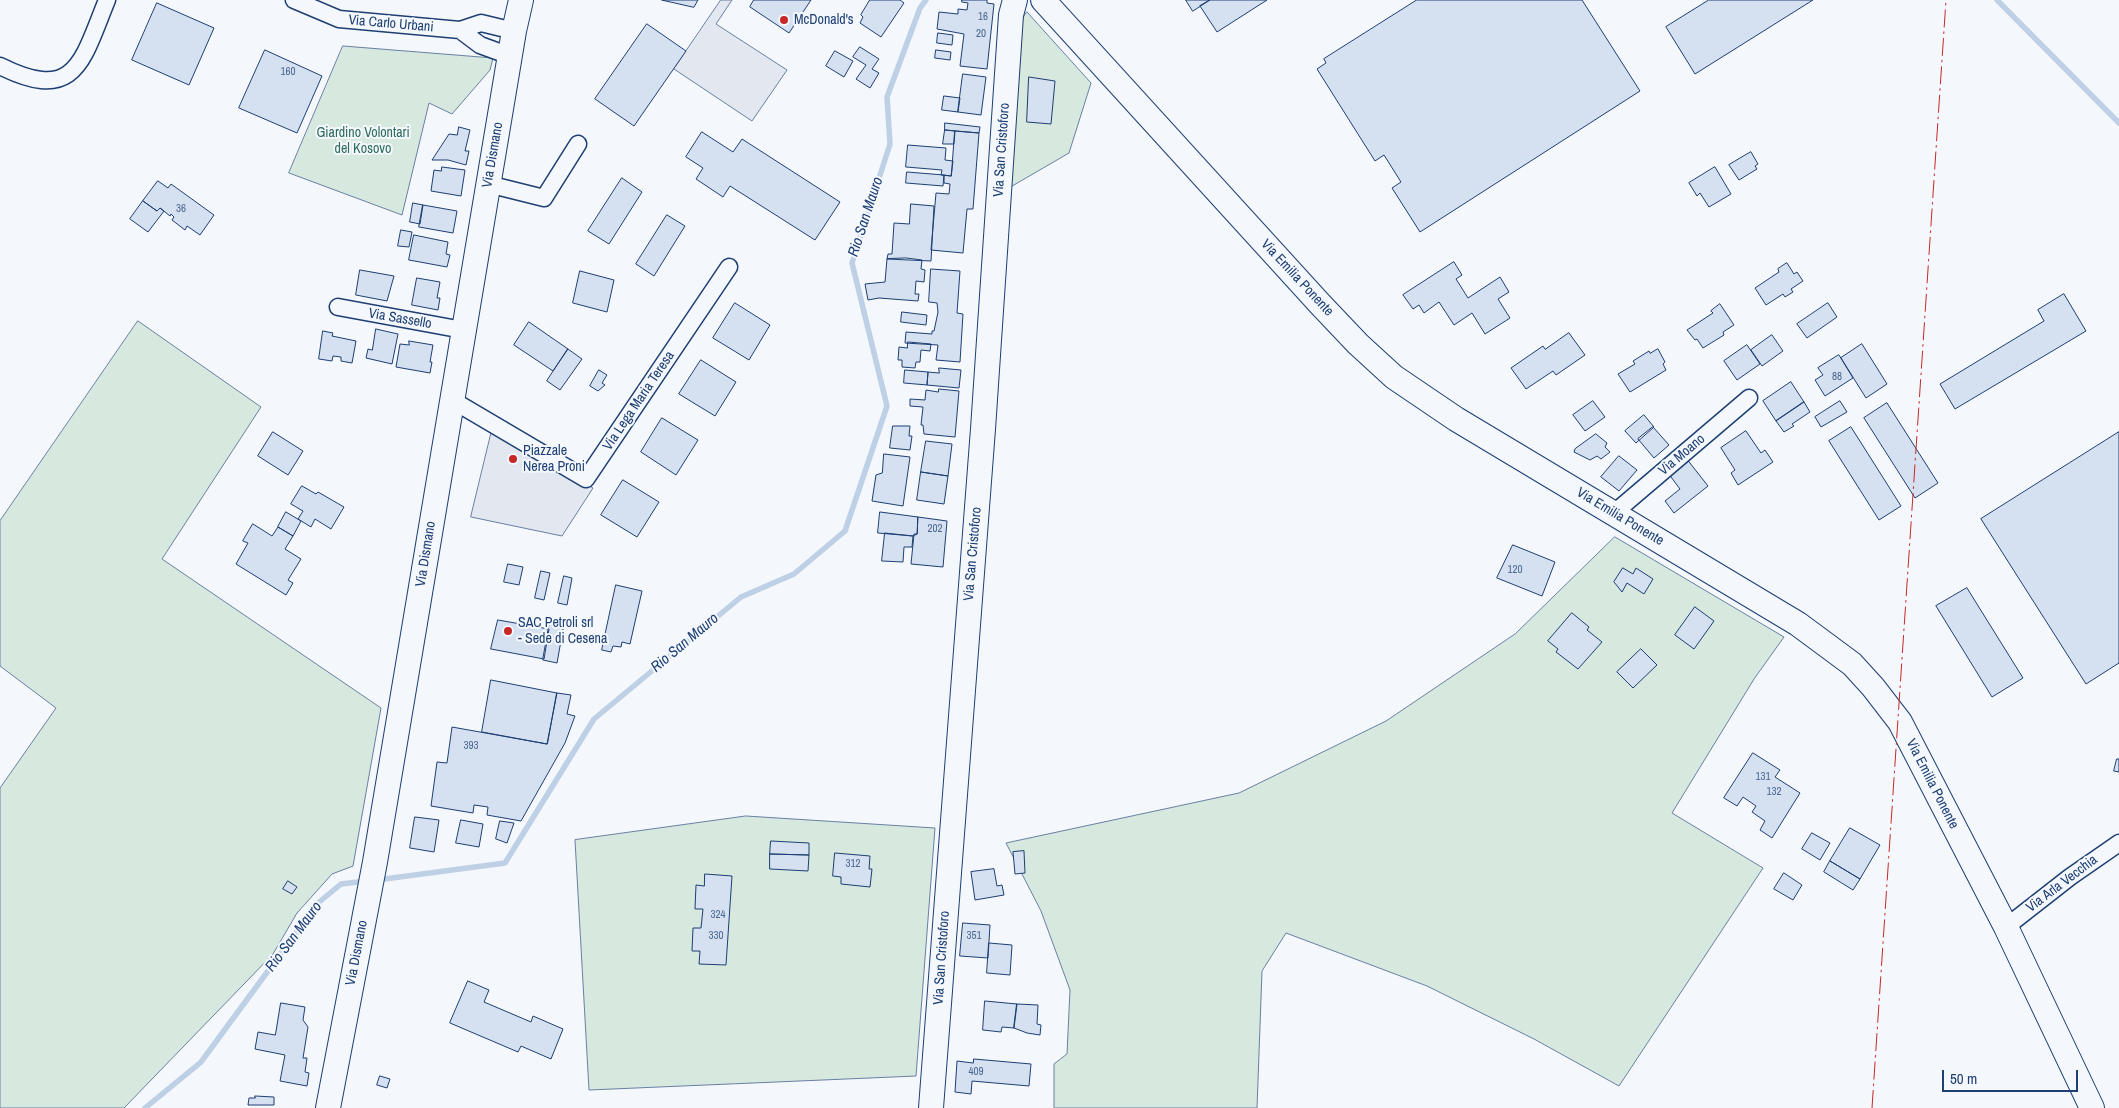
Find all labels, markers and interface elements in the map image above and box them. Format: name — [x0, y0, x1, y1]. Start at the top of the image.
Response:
house number: 16 — [978, 10, 988, 24]
street label: Via Carlo Urbani — [348, 12, 434, 36]
place label: McDonald's — [794, 12, 854, 28]
marker: McDonald's — [778, 14, 790, 26]
house number: 20 — [976, 27, 986, 41]
house number: 160 — [280, 65, 296, 79]
street label: Via San Cristoforo — [990, 102, 1014, 198]
street label: Via Dismano — [479, 121, 507, 189]
park label: Giardino Volontari del Kosovo — [316, 125, 410, 158]
water label: Rio San Mauro — [845, 175, 887, 259]
house number: 36 — [176, 202, 186, 216]
street label: Via Emilia Ponente — [1257, 236, 1337, 320]
street label: Via Sassello — [367, 305, 433, 333]
street label: Via Lega Maria Teresa — [600, 348, 678, 454]
house number: 88 — [1832, 370, 1842, 384]
street label: Via Moano — [1655, 431, 1709, 479]
place label: Piazzale Nerea Proni — [523, 443, 585, 476]
marker: Piazzale Nerea Proni — [507, 453, 519, 465]
street label: Via Emilia Ponente — [1573, 484, 1667, 550]
street label: Via San Cristoforo — [961, 506, 985, 602]
street label: Via Dismano — [413, 520, 439, 588]
house number: 202 — [927, 522, 943, 536]
house number: 120 — [1507, 563, 1523, 577]
water label: Rio San Mauro — [648, 610, 722, 676]
place label: SAC Petroli srl - Sede di Cesena — [518, 615, 607, 648]
marker: SAC Petroli srl - Sede di Cesena — [502, 625, 514, 637]
street label: Via Emilia Ponente — [1902, 736, 1962, 832]
house number: 393 — [463, 739, 479, 753]
house number: 131 — [1755, 770, 1771, 784]
house number: 132 — [1766, 785, 1782, 799]
street label: Via Arla Vecchia — [2023, 852, 2101, 916]
house number: 312 — [845, 857, 861, 871]
water label: Rio San Mauro — [262, 899, 326, 975]
house number: 324 — [710, 908, 726, 922]
street label: Via San Cristoforo — [930, 910, 954, 1006]
street label: Via Dismano — [342, 919, 372, 987]
house number: 330 — [708, 929, 724, 943]
house number: 351 — [966, 929, 982, 943]
scale bar — [1944, 1060, 2080, 1092]
house number: 409 — [968, 1065, 984, 1079]
text: 50 m — [1950, 1068, 1977, 1089]

